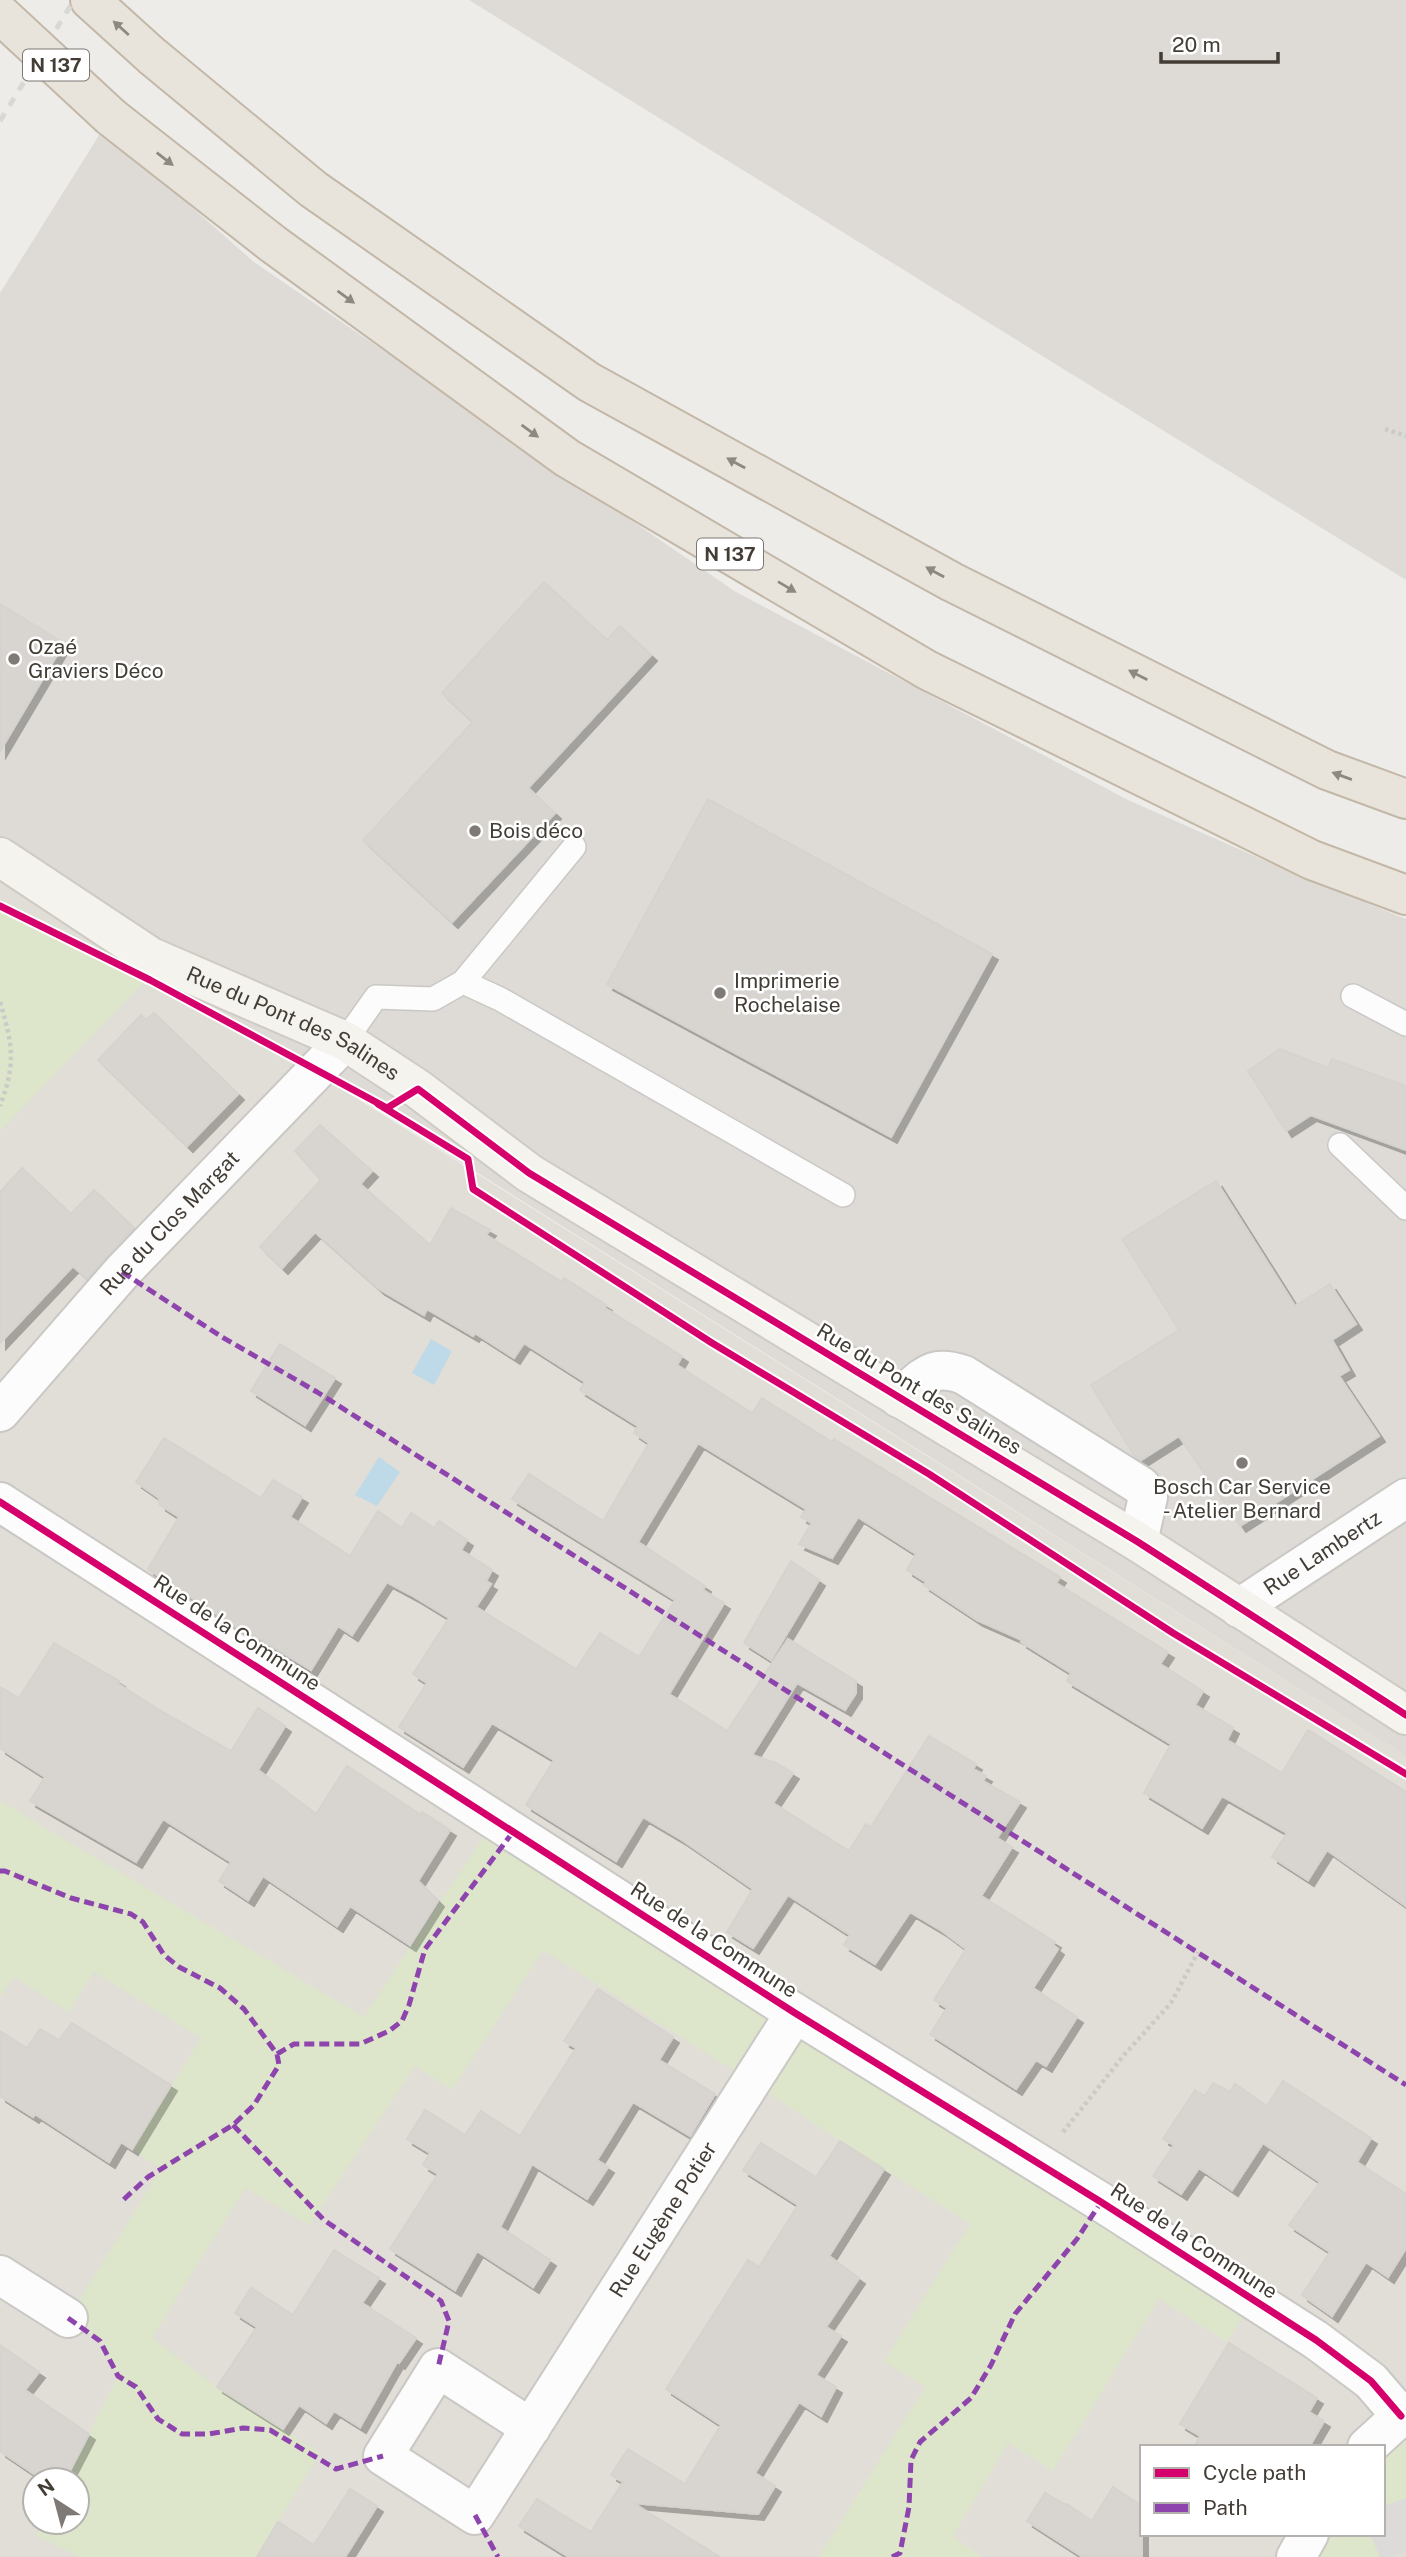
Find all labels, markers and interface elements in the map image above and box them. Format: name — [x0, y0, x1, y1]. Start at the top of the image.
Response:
one-way arrow — [112, 20, 130, 36]
scale bar — [1161, 21, 1278, 65]
text: 20 m — [1172, 32, 1221, 57]
road number: N 137 — [23, 50, 89, 80]
one-way arrow — [156, 151, 174, 166]
one-way arrow — [337, 290, 355, 304]
one-way arrow — [521, 423, 539, 437]
one-way arrow — [725, 457, 745, 469]
road number: N 137 — [697, 538, 763, 569]
one-way arrow — [925, 566, 945, 578]
one-way arrow — [777, 581, 796, 594]
place label: Ozaé Graviers Déco — [28, 634, 164, 683]
marker: Ozaé Graviers Déco — [6, 651, 22, 667]
one-way arrow — [1128, 670, 1148, 681]
one-way arrow — [1331, 770, 1352, 781]
place label: Bois déco — [489, 818, 583, 843]
marker: Bois déco — [467, 823, 483, 839]
street label: Rue du Pont des Salines — [183, 961, 404, 1085]
place label: Imprimerie Rochelaise — [734, 968, 841, 1017]
marker: Imprimerie Rochelaise — [712, 985, 728, 1001]
street label: Rue du Clos Margat — [94, 1145, 244, 1300]
street label: Rue du Pont des Salines — [812, 1318, 1026, 1460]
marker: Bosch Car Service - Atelier Bernard — [1234, 1455, 1250, 1471]
place label: Bosch Car Service - Atelier Bernard — [1153, 1474, 1331, 1523]
street label: Rue Lambertz — [1259, 1505, 1386, 1600]
street label: Rue de la Commune — [149, 1569, 325, 1696]
street label: Rue de la Commune — [626, 1876, 802, 2003]
street label: Rue Eugène Potier — [604, 2137, 722, 2302]
street label: Rue de la Commune — [1106, 2177, 1282, 2304]
legend — [1140, 2445, 1385, 2536]
text: Cycle path — [1203, 2460, 1306, 2485]
north arrow — [21, 2466, 91, 2536]
text: N — [34, 2474, 58, 2501]
text: Path — [1203, 2495, 1248, 2520]

